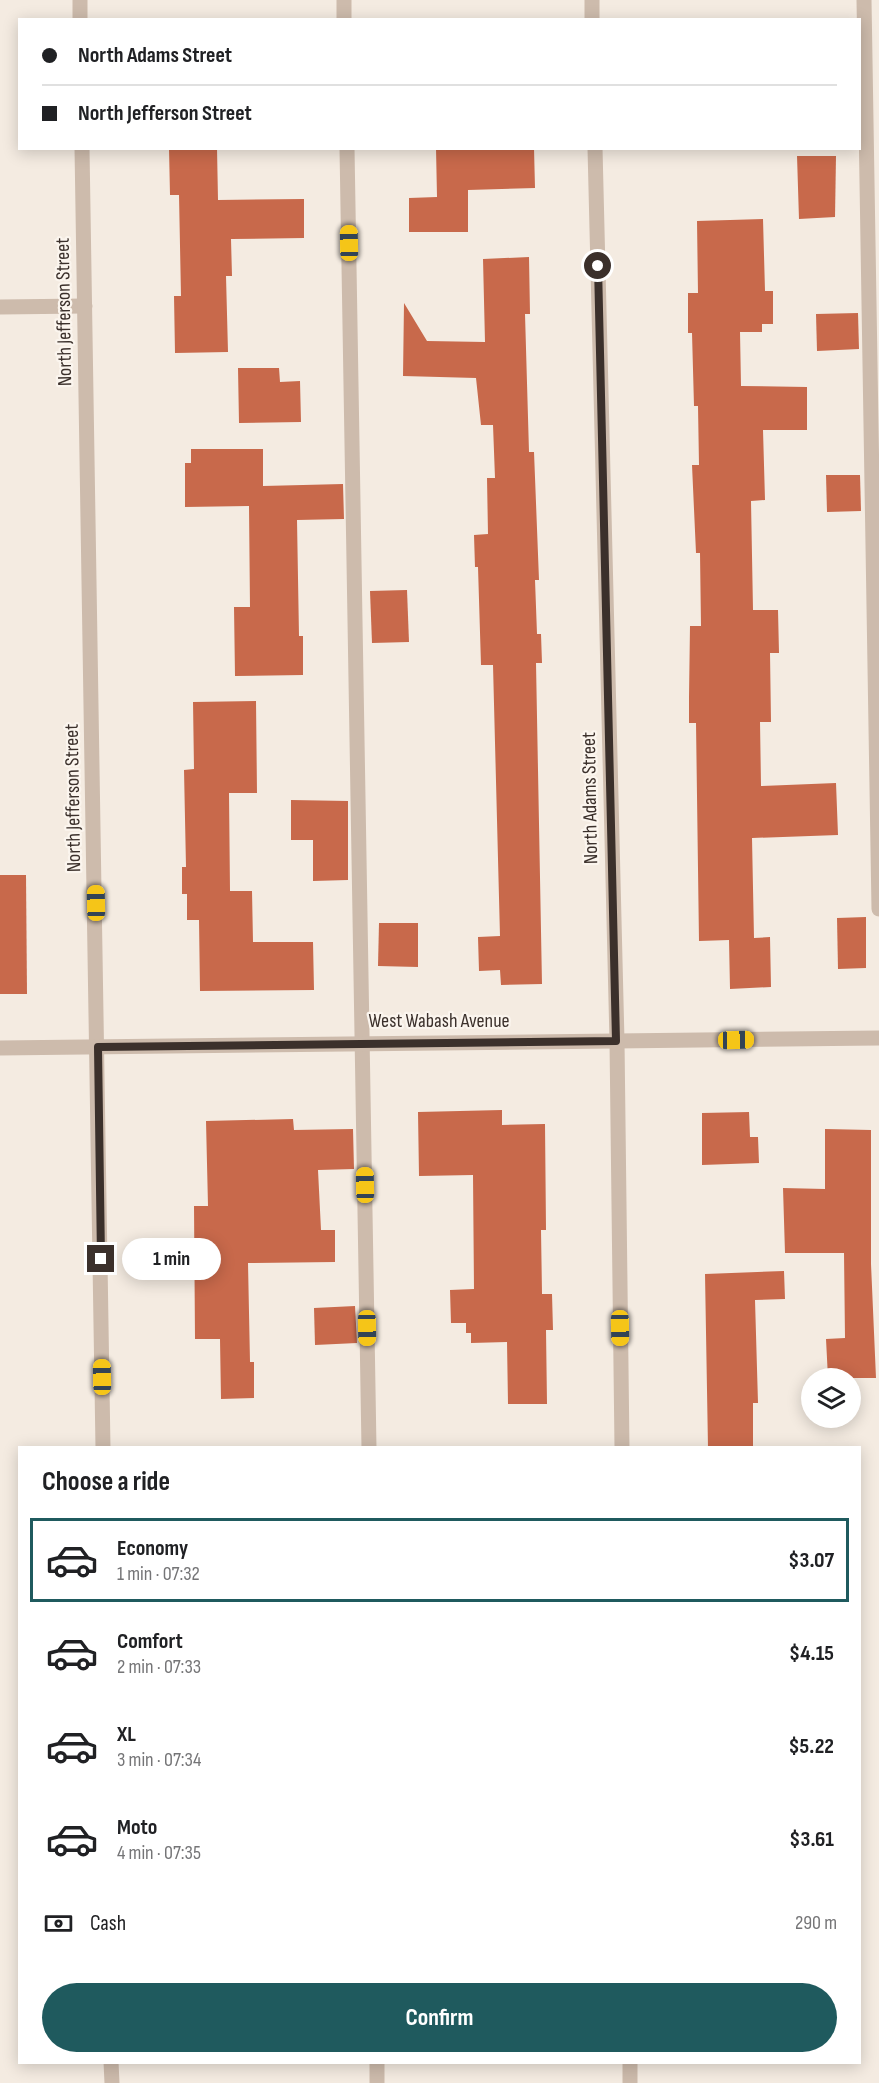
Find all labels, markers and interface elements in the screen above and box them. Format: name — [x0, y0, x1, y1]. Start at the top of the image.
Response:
text: North Adams Street — [78, 42, 232, 69]
text: North Jefferson Street — [78, 100, 252, 127]
car — [340, 225, 358, 261]
street label: North Jefferson Street — [51, 238, 77, 386]
route start — [584, 252, 611, 279]
street label: North Jefferson Street — [60, 724, 86, 872]
street label: North Adams Street — [577, 732, 603, 864]
car — [87, 885, 105, 921]
street label: West Wabash Avenue — [368, 1009, 510, 1033]
car — [718, 1031, 754, 1049]
car — [356, 1167, 374, 1203]
callout: 1 min — [122, 1238, 221, 1280]
route end — [87, 1245, 114, 1272]
text: 1 min — [153, 1247, 190, 1271]
car — [358, 1310, 376, 1346]
car — [611, 1310, 629, 1346]
car — [93, 1359, 111, 1395]
map controls — [801, 1368, 861, 1428]
button: layers — [801, 1368, 861, 1428]
text: Choose a ride — [42, 1466, 170, 1498]
icon: car — [45, 1533, 99, 1587]
text: Economy — [117, 1535, 188, 1562]
text: $3.07 — [788, 1547, 834, 1574]
text: 1 min · 07:32 — [117, 1562, 200, 1586]
icon: car — [45, 1626, 99, 1680]
text: Comfort — [117, 1628, 183, 1655]
text: $4.15 — [789, 1640, 834, 1667]
text: 2 min · 07:33 — [117, 1655, 201, 1679]
icon: car — [45, 1719, 99, 1773]
text: XL — [117, 1721, 136, 1748]
text: $5.22 — [788, 1733, 834, 1760]
text: 3 min · 07:34 — [117, 1748, 201, 1772]
icon: car — [45, 1812, 99, 1866]
text: Moto — [117, 1814, 157, 1841]
text: $3.61 — [789, 1826, 834, 1853]
text: 4 min · 07:35 — [117, 1841, 201, 1865]
icon: cash — [42, 1907, 75, 1940]
text: Cash — [90, 1910, 126, 1937]
text: 290 m — [795, 1911, 837, 1935]
button: Confirm — [42, 1983, 837, 2052]

